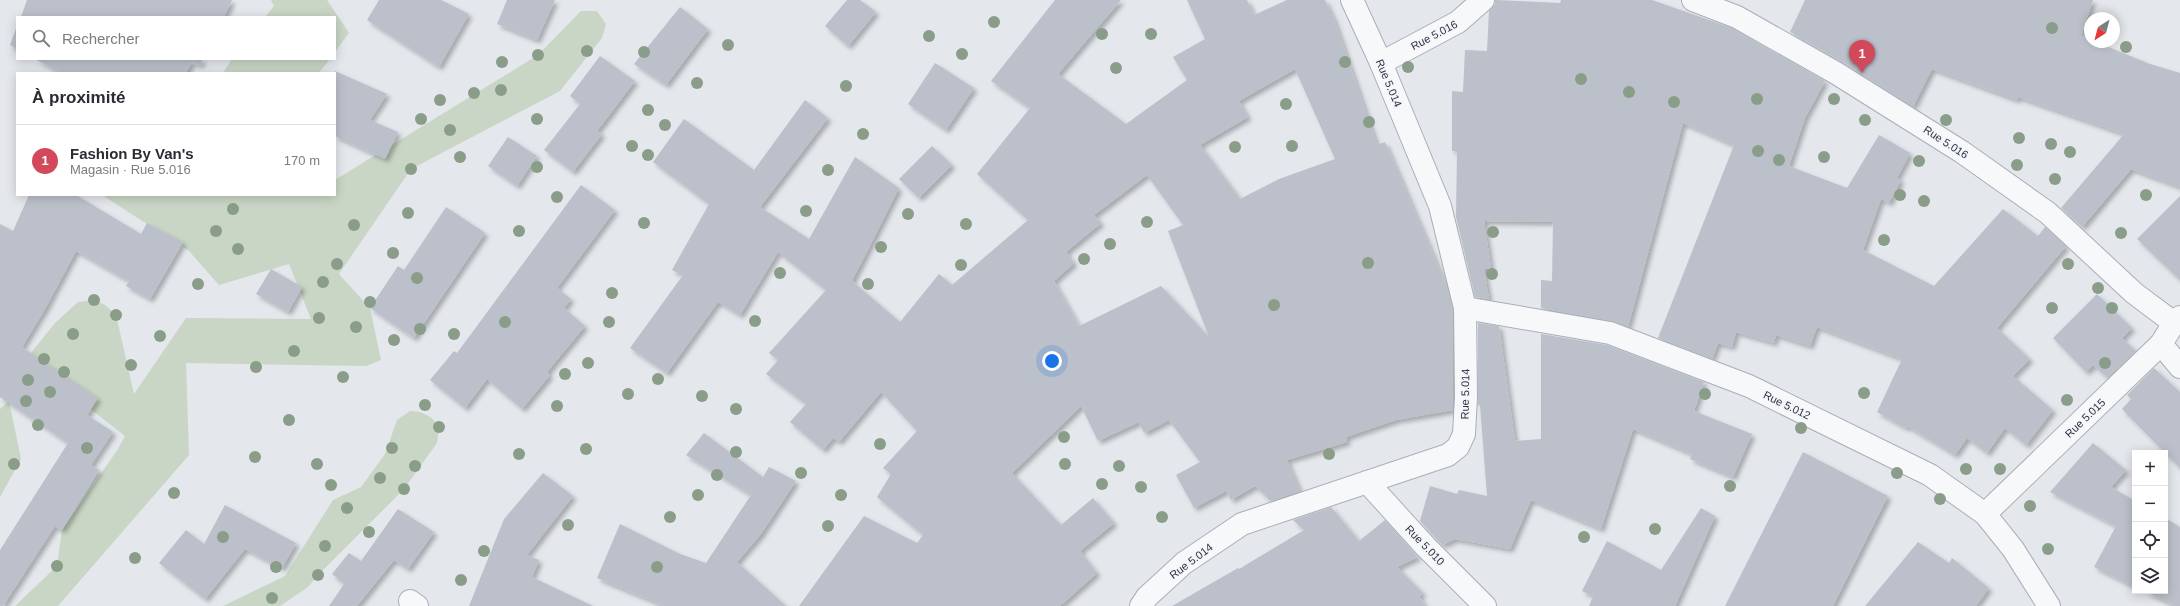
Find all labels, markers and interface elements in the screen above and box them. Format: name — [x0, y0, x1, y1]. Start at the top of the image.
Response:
north arrow — [2084, 12, 2120, 48]
search box — [16, 16, 336, 60]
street label: Rue 5.016 — [1409, 18, 1459, 52]
icon: search — [30, 27, 52, 49]
text: Rechercher — [62, 30, 140, 47]
pin: 1 — [1849, 40, 1875, 73]
street label: Rue 5.014 — [1374, 57, 1404, 109]
text: À proximité — [32, 88, 126, 107]
street label: Rue 5.016 — [1921, 123, 1971, 161]
text: Fashion By Van's — [70, 145, 194, 162]
text: 1 — [41, 153, 49, 168]
text: 170 m — [284, 153, 320, 168]
text: Magasin · Rue 5.016 — [70, 162, 191, 177]
your location — [1042, 351, 1062, 371]
street label: Rue 5.014 — [1459, 369, 1471, 419]
street label: Rue 5.012 — [1762, 388, 1812, 422]
street label: Rue 5.015 — [2063, 396, 2107, 440]
map controls — [2132, 450, 2168, 594]
button: + — [2132, 450, 2168, 486]
button: − — [2132, 486, 2168, 522]
button: locate — [2132, 522, 2168, 558]
street label: Rue 5.010 — [1403, 523, 1447, 567]
street label: Rue 5.014 — [1167, 541, 1215, 581]
button: layers — [2132, 558, 2168, 594]

